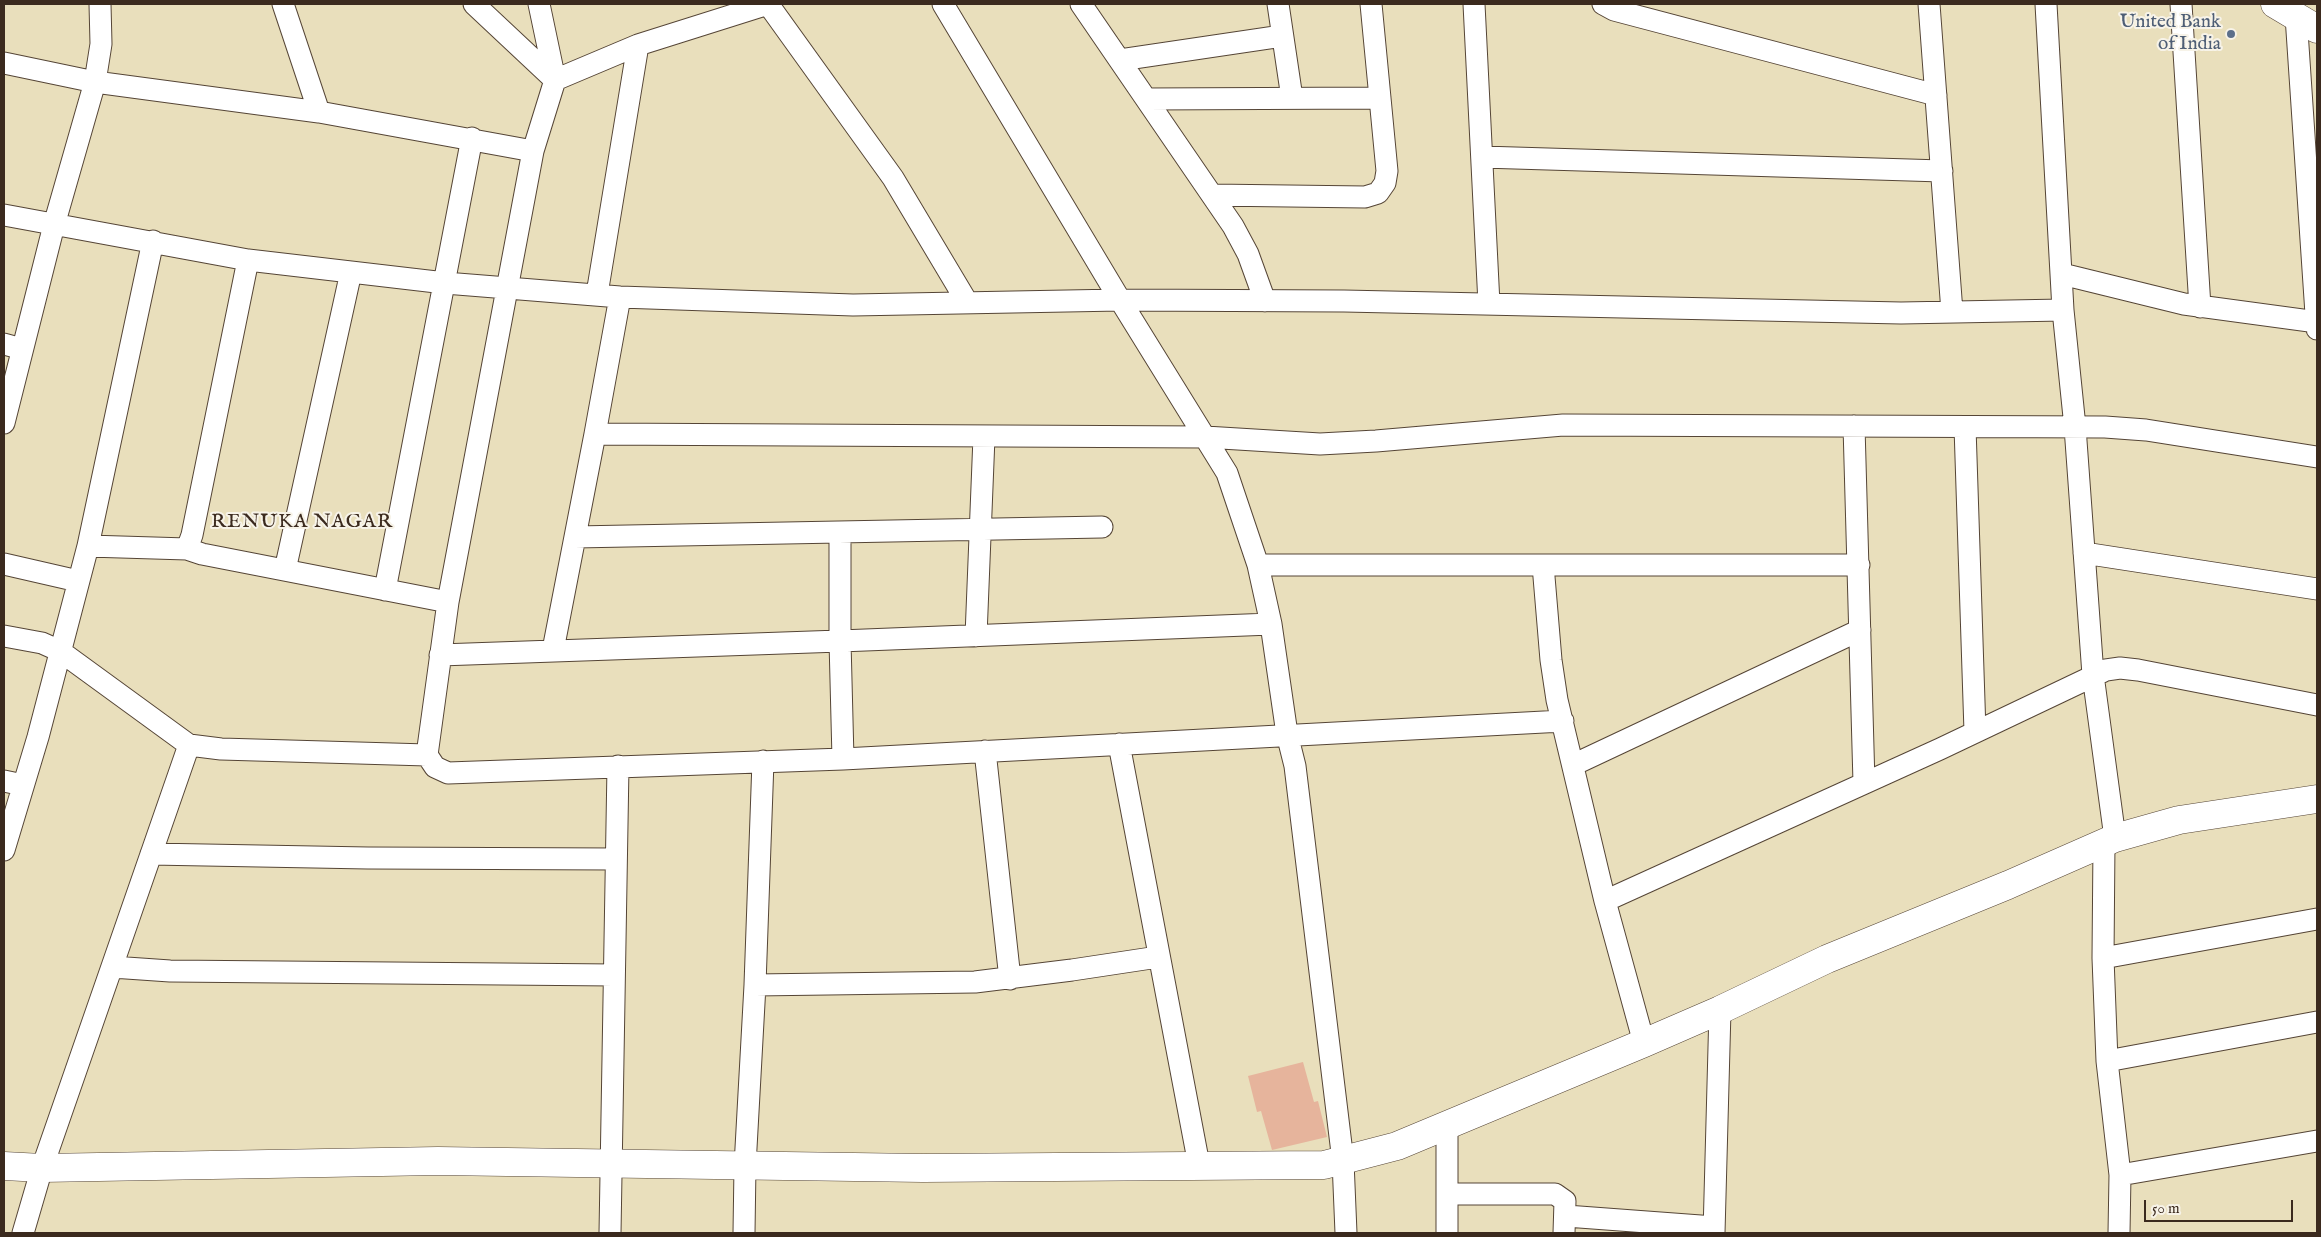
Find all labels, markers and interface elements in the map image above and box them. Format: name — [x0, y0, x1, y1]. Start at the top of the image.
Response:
place label: United Bank of India — [2120, 12, 2221, 56]
marker: United Bank of India — [2225, 28, 2237, 40]
district label: RENUKA NAGAR — [209, 511, 395, 535]
scale bar — [2146, 1190, 2295, 1222]
text: 50 m — [2152, 1199, 2180, 1218]

